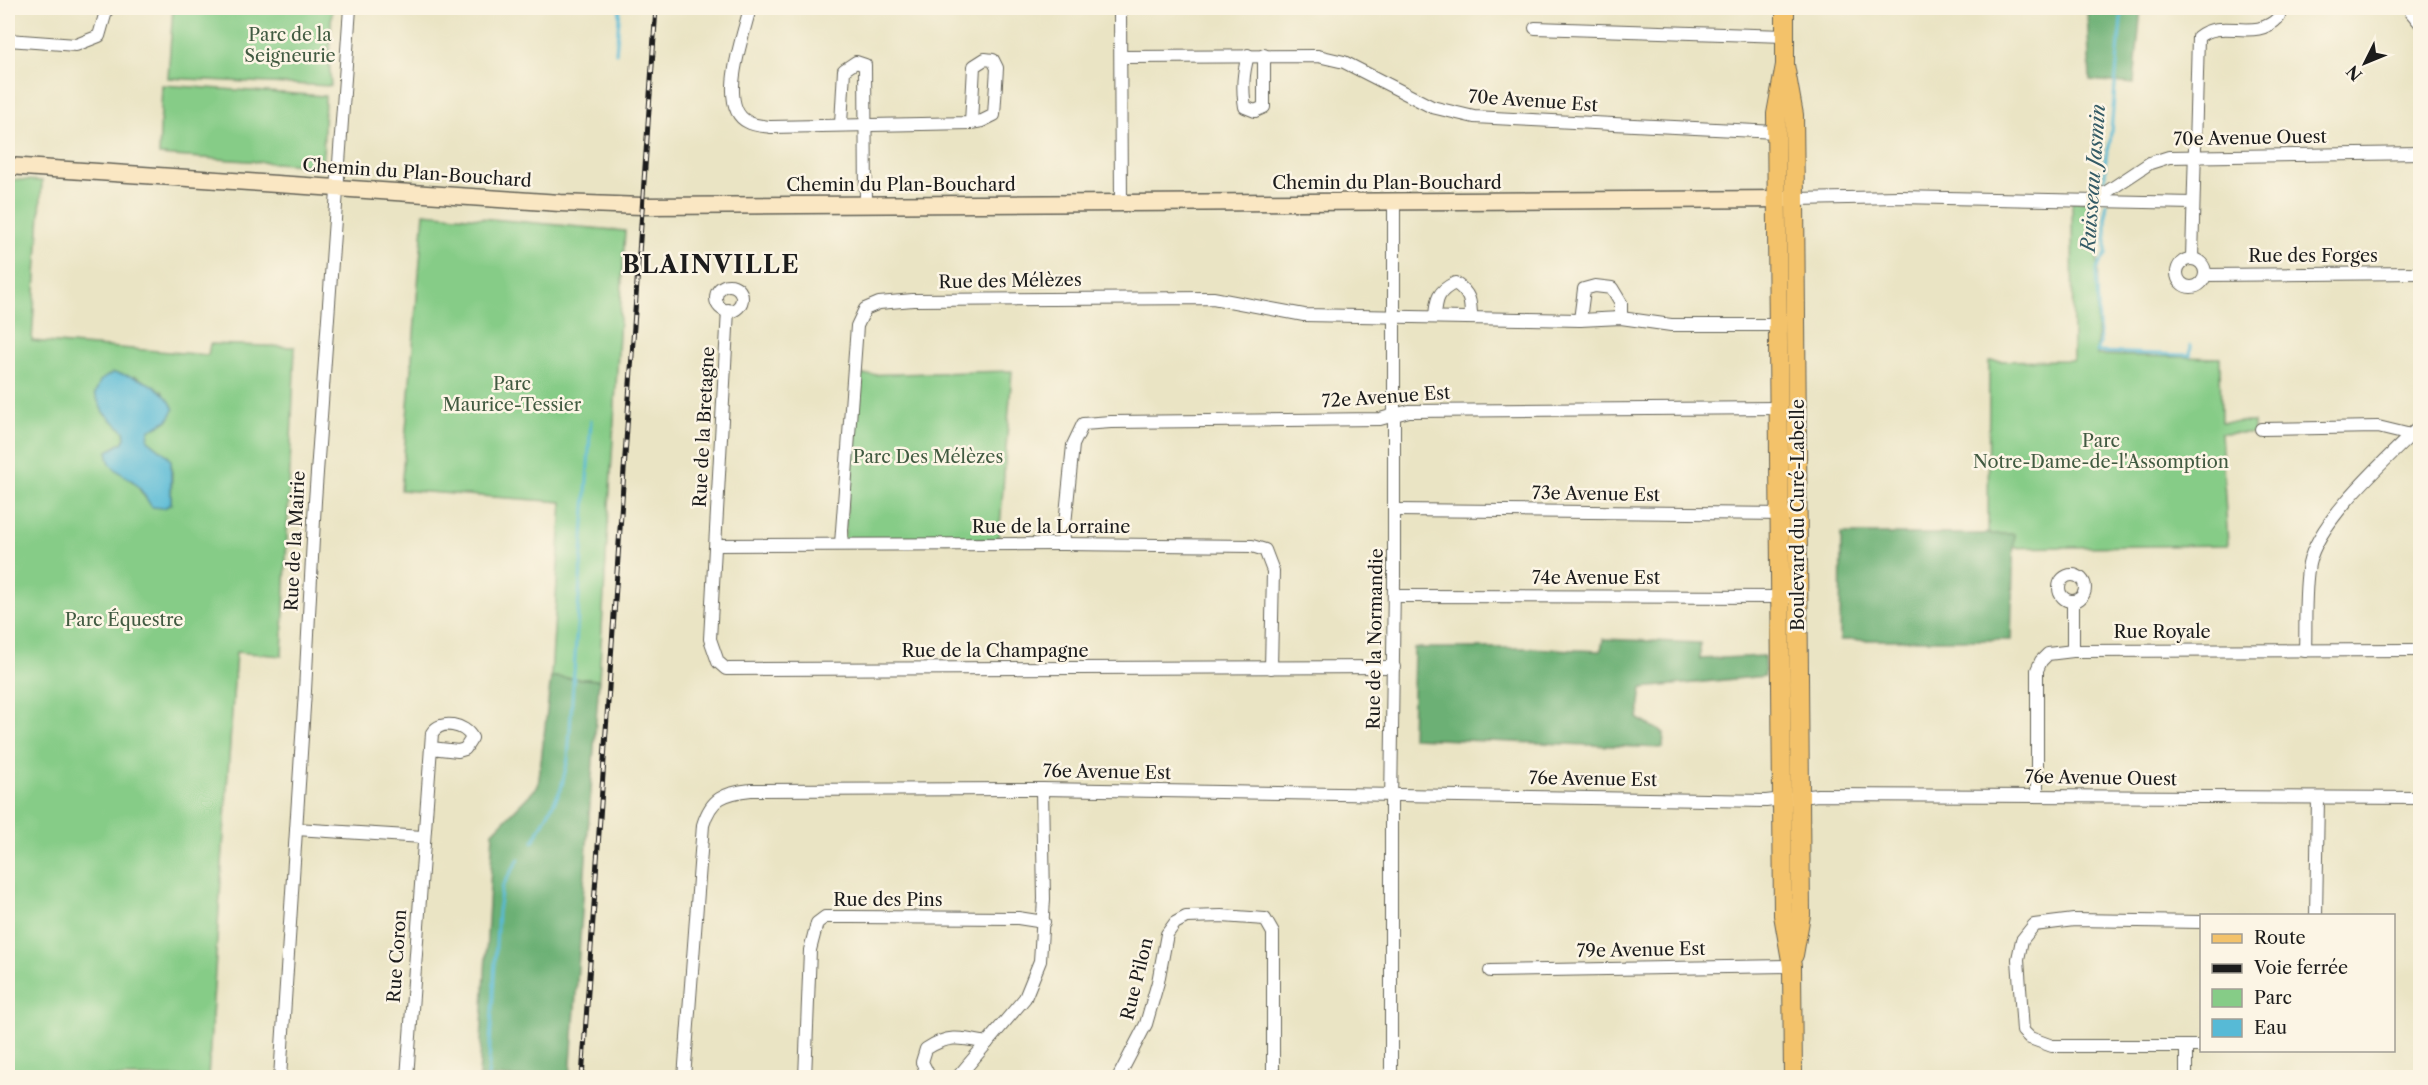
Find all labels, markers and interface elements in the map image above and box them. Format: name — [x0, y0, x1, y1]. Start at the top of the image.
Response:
park label: Parc de la Seigneurie — [244, 24, 336, 67]
north arrow — [2335, 33, 2395, 93]
text: N — [2342, 61, 2366, 85]
street label: 70e Avenue Est — [1468, 86, 1599, 117]
water label: Ruisseau Jasmin — [2076, 103, 2110, 255]
street label: 70e Avenue Ouest — [2173, 126, 2328, 150]
street label: Chemin du Plan-Bouchard — [302, 154, 532, 192]
street label: Chemin du Plan-Bouchard — [1272, 172, 1502, 194]
street label: Chemin du Plan-Bouchard — [786, 174, 1016, 196]
street label: Rue des Forges — [2248, 245, 2378, 267]
district label: BLAINVILLE — [622, 250, 800, 279]
street label: Rue des Mélèzes — [938, 269, 1082, 293]
street label: Rue de la Bretagne — [689, 346, 719, 508]
park label: Parc Maurice-Tessier — [443, 373, 582, 416]
street label: 72e Avenue Est — [1321, 381, 1452, 412]
street label: Boulevard du Curé-Labelle — [1787, 399, 1809, 631]
park label: Parc Notre-Dame-de-l'Assomption — [1973, 430, 2229, 473]
park label: Parc Des Mélèzes — [853, 446, 1003, 468]
street label: Rue de la Mairie — [280, 470, 310, 612]
street label: 73e Avenue Est — [1532, 482, 1661, 506]
street label: Rue de la Lorraine — [972, 516, 1130, 538]
street label: Rue de la Normandie — [1362, 548, 1388, 730]
street label: 74e Avenue Est — [1532, 567, 1661, 589]
park label: Parc Équestre — [65, 608, 183, 631]
street label: Rue Royale — [2113, 621, 2211, 643]
street label: Rue de la Champagne — [901, 640, 1089, 662]
street label: 76e Avenue Est — [1043, 760, 1172, 784]
street label: 76e Avenue Ouest — [2025, 766, 2178, 790]
street label: 76e Avenue Est — [1529, 767, 1658, 791]
street label: Rue des Pins — [833, 889, 943, 911]
street label: Rue Coron — [383, 908, 411, 1004]
legend — [2200, 914, 2395, 1052]
text: Route — [2254, 927, 2306, 949]
street label: Rue Pilon — [1116, 936, 1158, 1022]
street label: 79e Avenue Est — [1576, 938, 1706, 962]
text: Voie ferrée — [2253, 957, 2348, 979]
text: Parc — [2254, 987, 2292, 1009]
text: Eau — [2254, 1017, 2287, 1039]

